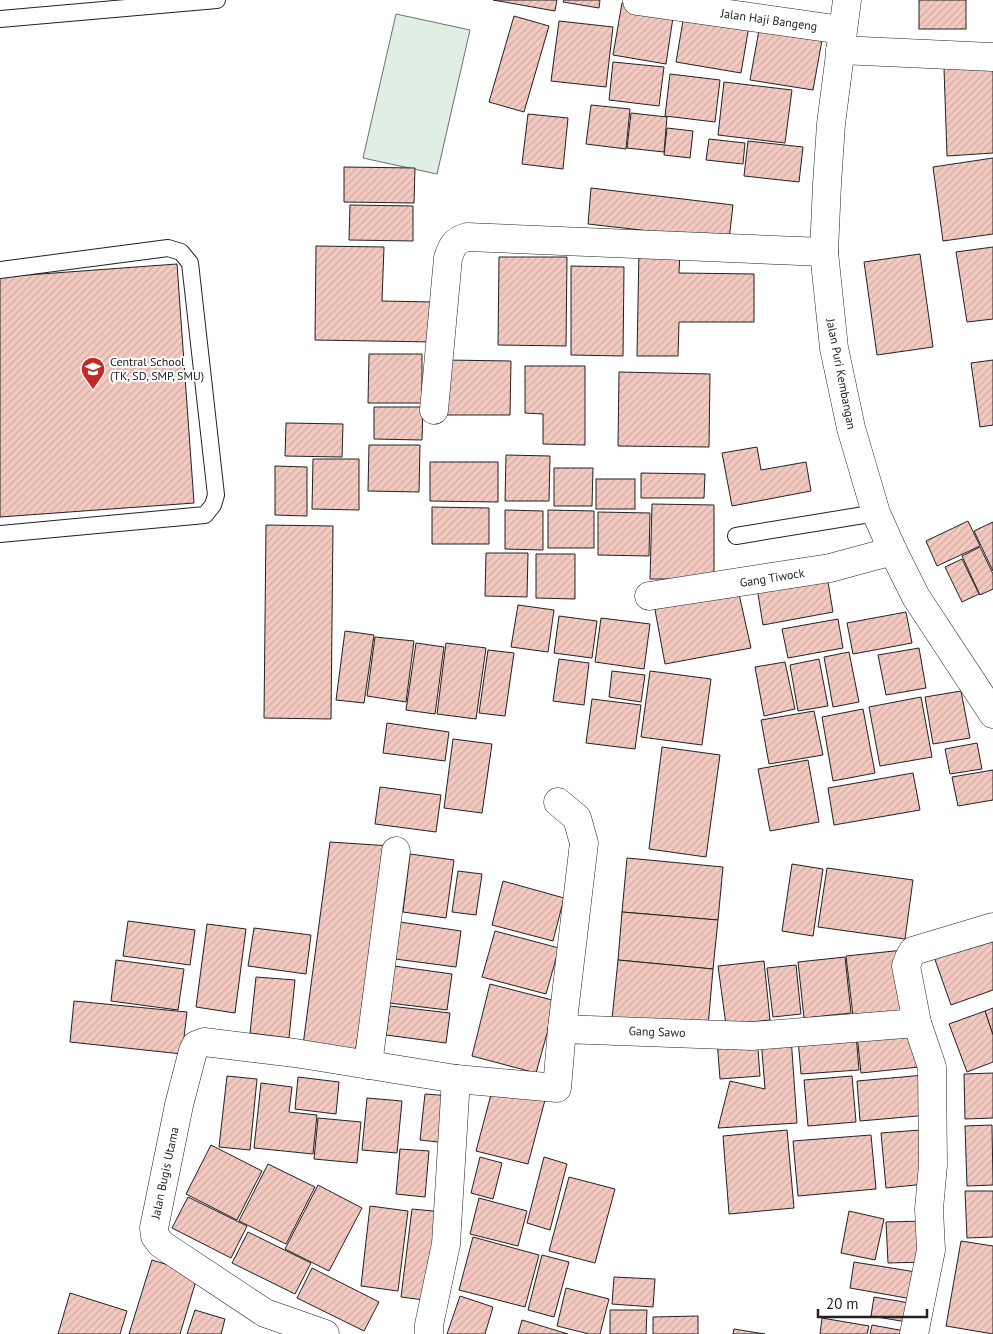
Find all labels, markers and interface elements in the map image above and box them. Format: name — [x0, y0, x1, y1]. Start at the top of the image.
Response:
street label: Jalan Haji Bangeng — [719, 5, 818, 34]
street label: Jalan Puri Kembangan — [823, 316, 860, 431]
place label: Central School (TK, SD, SMP, SMU) — [110, 354, 204, 383]
school or university icon: Central School (TK, SD, SMP, SMU) — [80, 356, 106, 390]
street label: Gang Tiwock — [739, 565, 806, 590]
street label: Gang Sawo — [628, 1023, 686, 1040]
street label: Jalan Bugis Utama — [147, 1126, 182, 1221]
scale bar — [818, 1286, 927, 1318]
text: 20 m — [826, 1294, 859, 1313]

